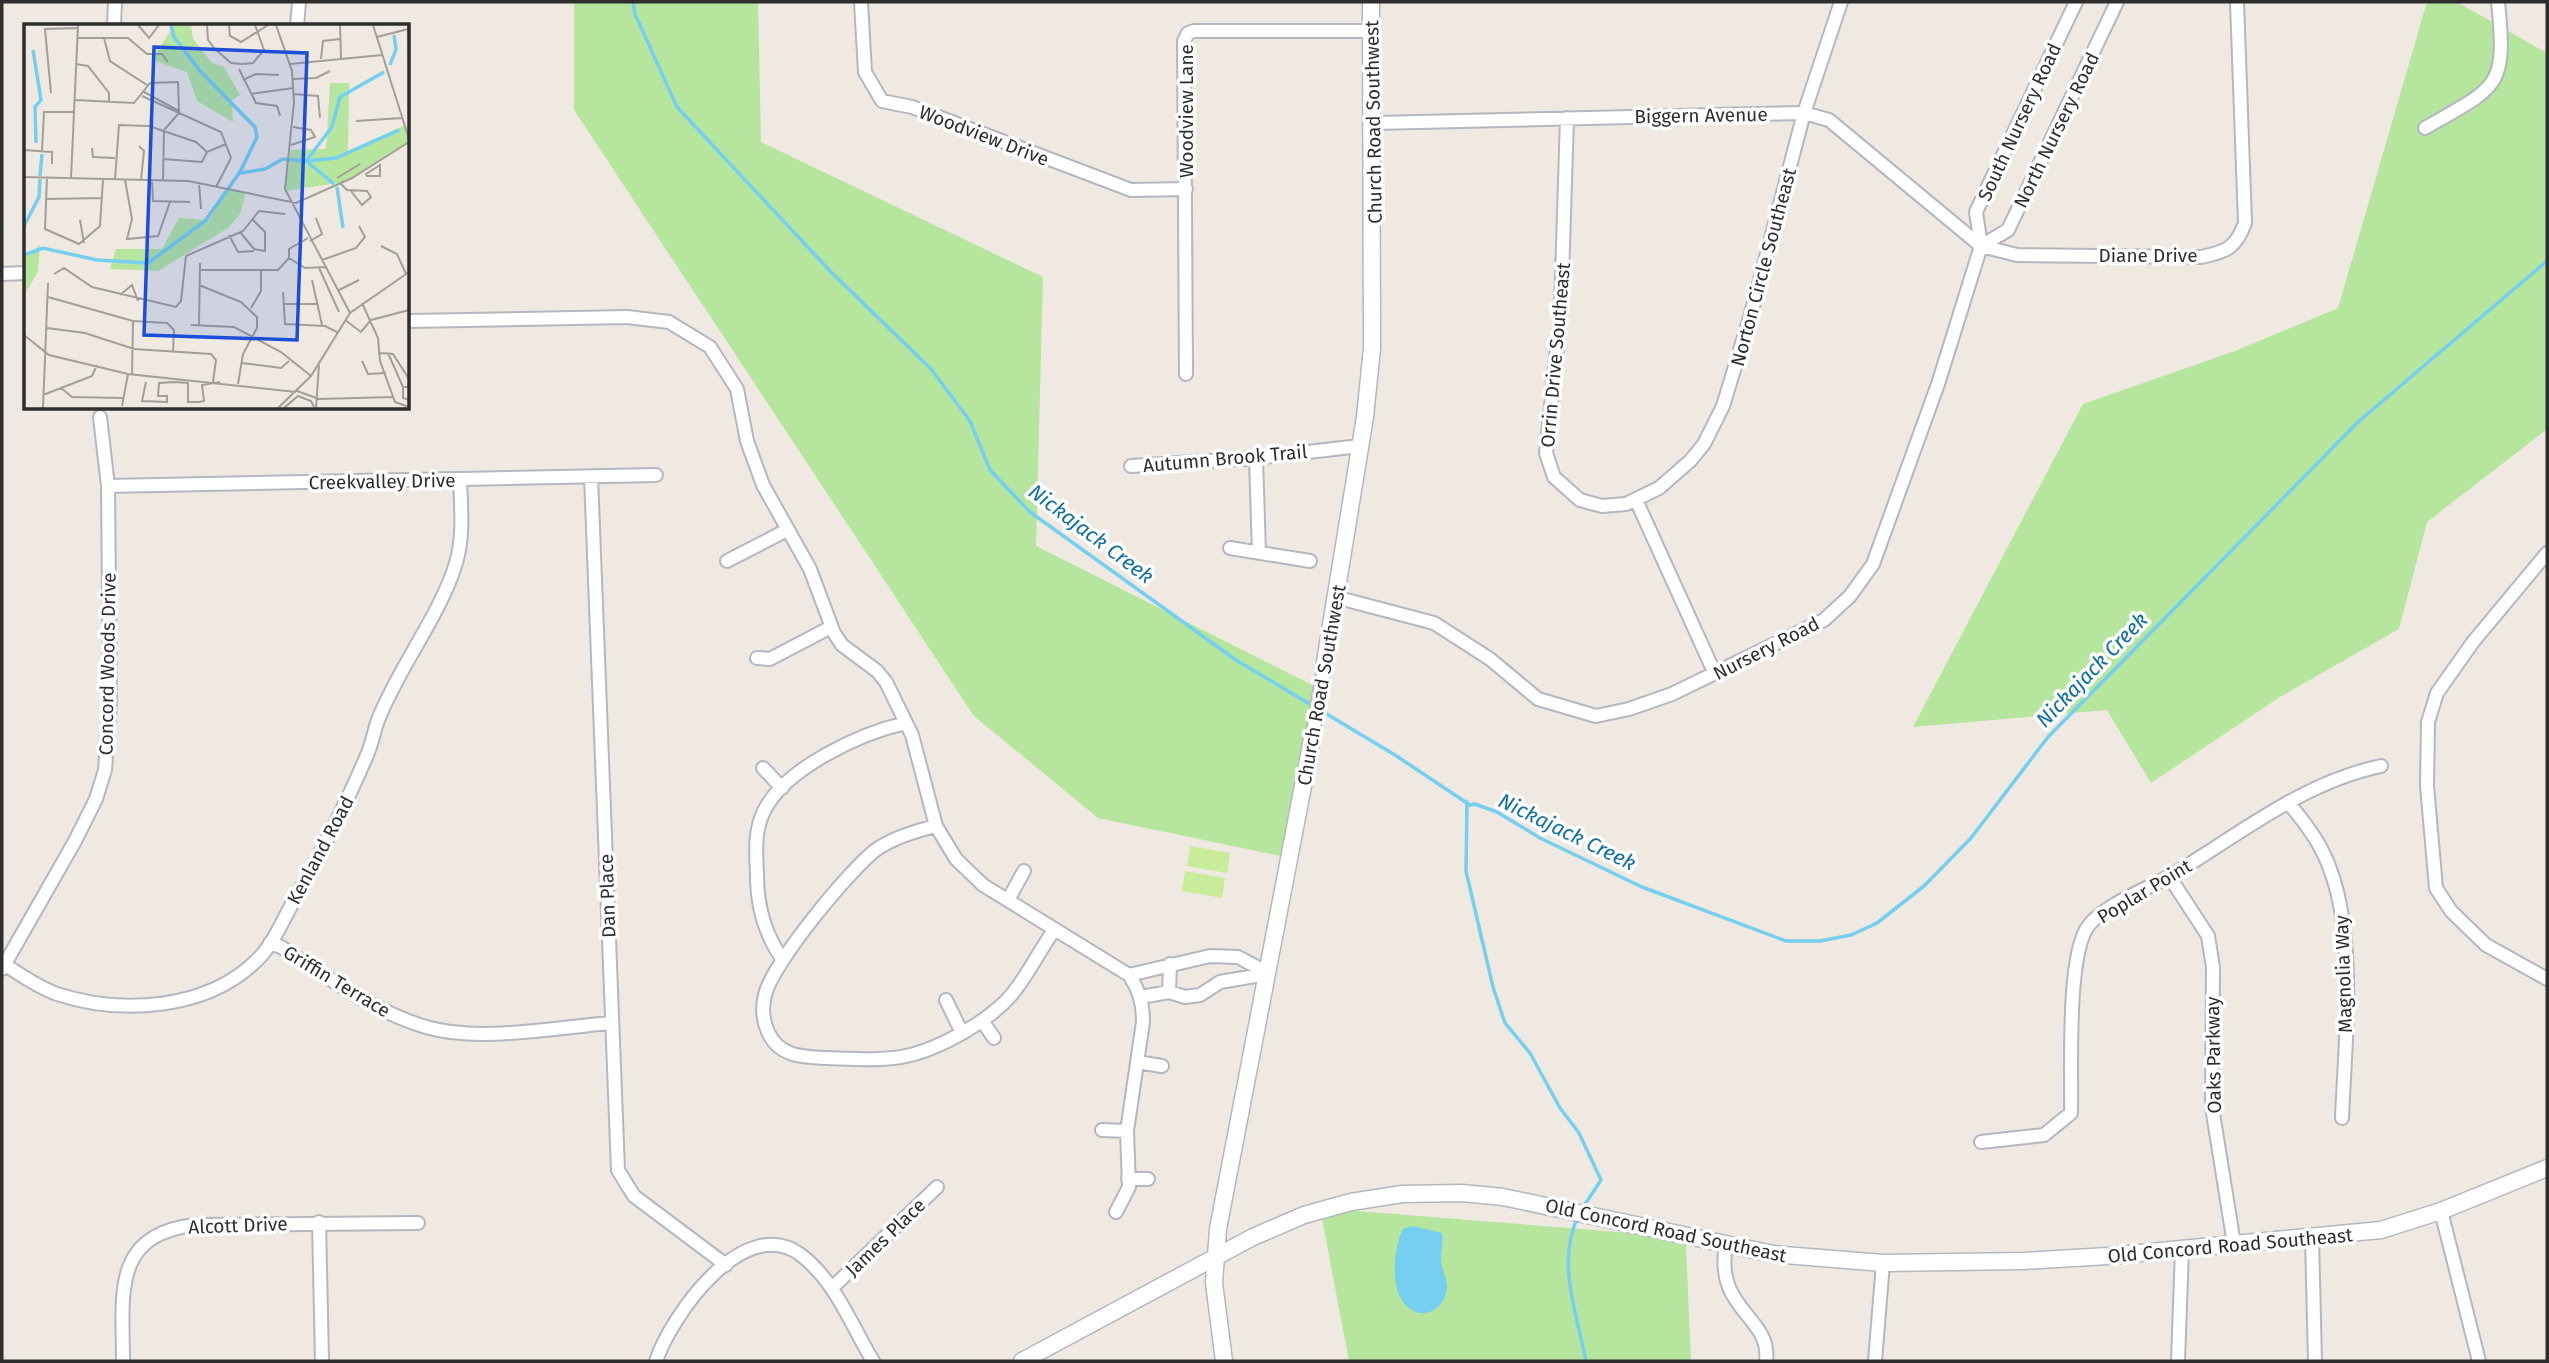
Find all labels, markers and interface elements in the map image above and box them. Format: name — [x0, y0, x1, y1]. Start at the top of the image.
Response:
street label: Church Road Southwest — [1360, 20, 1387, 224]
inset map — [24, 24, 410, 410]
street label: South Nursery Road — [1973, 40, 2066, 205]
street label: Woodview Lane — [1175, 44, 1198, 178]
street label: North Nursery Road — [2009, 49, 2104, 212]
street label: Woodview Drive — [916, 100, 1052, 171]
street label: Biggern Avenue — [1634, 103, 1768, 128]
street label: Norton Circle Southeast — [1726, 165, 1801, 369]
street label: Diane Drive — [2098, 244, 2198, 267]
street label: Orrin Drive Southeast — [1536, 262, 1575, 448]
street label: Autumn Brook Trail — [1142, 440, 1309, 477]
street label: Creekvalley Drive — [308, 469, 456, 494]
water label: Nickajack Creek — [1023, 479, 1159, 589]
street label: Concord Woods Drive — [94, 572, 121, 756]
street label: Church Road Southwest — [1292, 583, 1351, 787]
water label: Nickajack Creek — [2031, 607, 2153, 733]
street label: Nursery Road — [1709, 612, 1823, 685]
water label: Nickajack Creek — [1494, 787, 1640, 877]
street label: Kenland Road — [282, 792, 359, 908]
street label: Dan Place — [595, 853, 620, 938]
street label: Poplar Point — [2093, 854, 2196, 929]
street label: Magnolia Way — [2330, 914, 2357, 1033]
street label: Griffin Terrace — [279, 940, 394, 1022]
street label: Oaks Parkway — [2201, 996, 2226, 1114]
street label: James Place — [841, 1194, 930, 1281]
street label: Old Concord Road Southeast — [1543, 1194, 1789, 1267]
street label: Alcott Drive — [188, 1212, 288, 1239]
street label: Old Concord Road Southeast — [2107, 1223, 2354, 1268]

